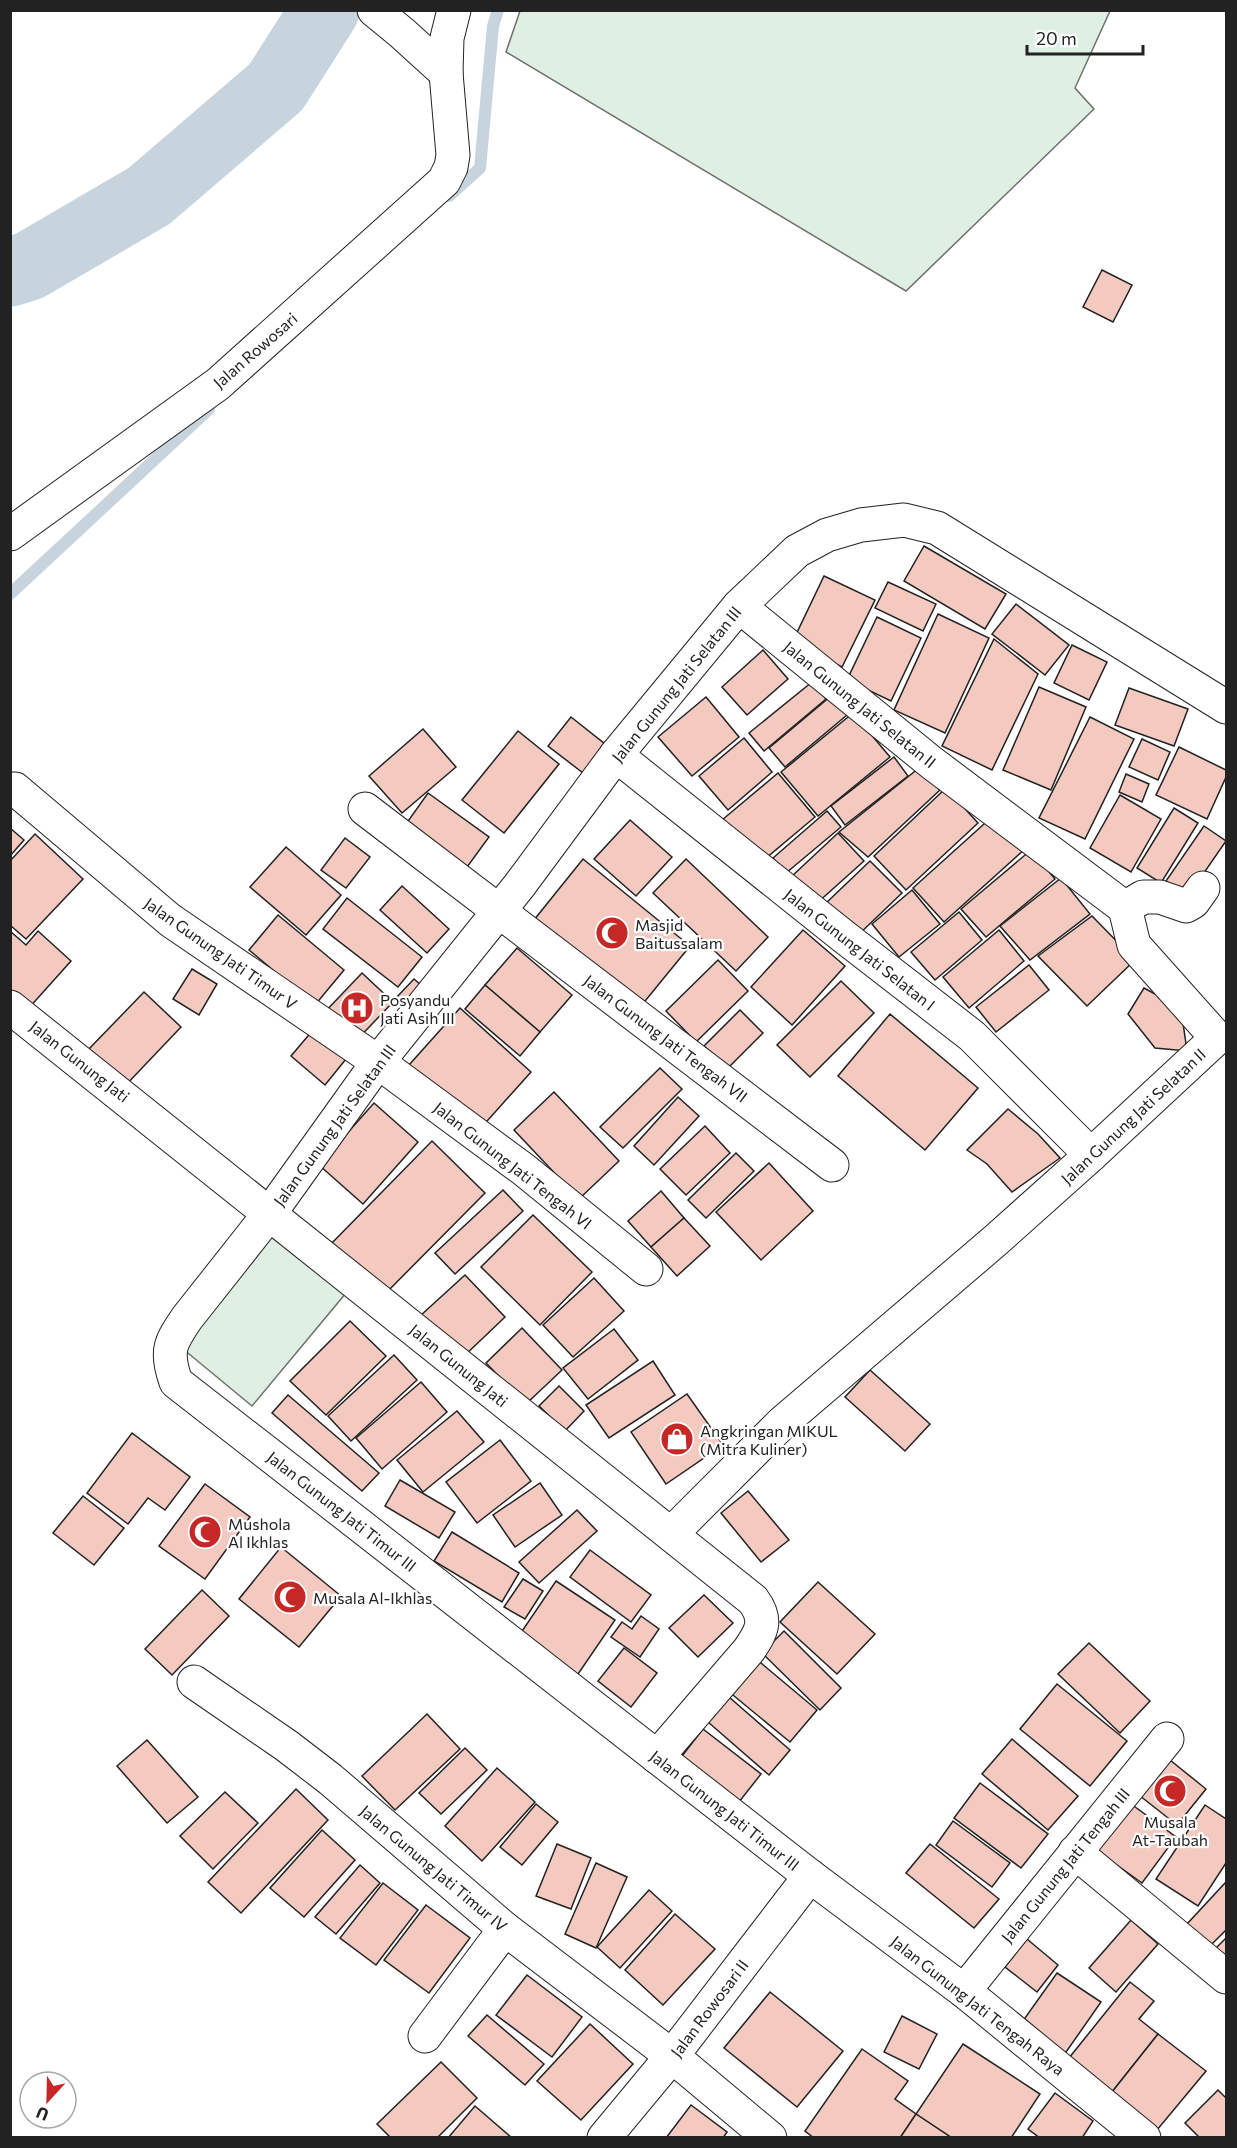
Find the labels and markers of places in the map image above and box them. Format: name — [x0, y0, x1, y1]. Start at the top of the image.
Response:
mosque icon: Masjid Baitussalam — [594, 915, 630, 951]
place label: Masjid Baitussalam — [635, 915, 723, 952]
hospital icon: Posyandu Jati Asih III — [339, 990, 375, 1026]
place label: Posyandu Jati Asih III — [380, 990, 455, 1027]
shop icon: Angkringan MIKUL (Mitra Kuliner) — [659, 1421, 695, 1457]
place label: Angkringan MIKUL (Mitra Kuliner) — [700, 1421, 838, 1458]
mosque icon: Mushola Al Ikhlas — [187, 1514, 223, 1550]
place label: Mushola Al Ikhlas — [228, 1514, 291, 1551]
mosque icon: Musala Al-Ikhlas — [272, 1579, 308, 1615]
place label: Musala Al-Ikhlas — [313, 1588, 432, 1607]
mosque icon: Musala At-Taubah — [1152, 1773, 1188, 1809]
place label: Musala At-Taubah — [1132, 1812, 1208, 1849]

